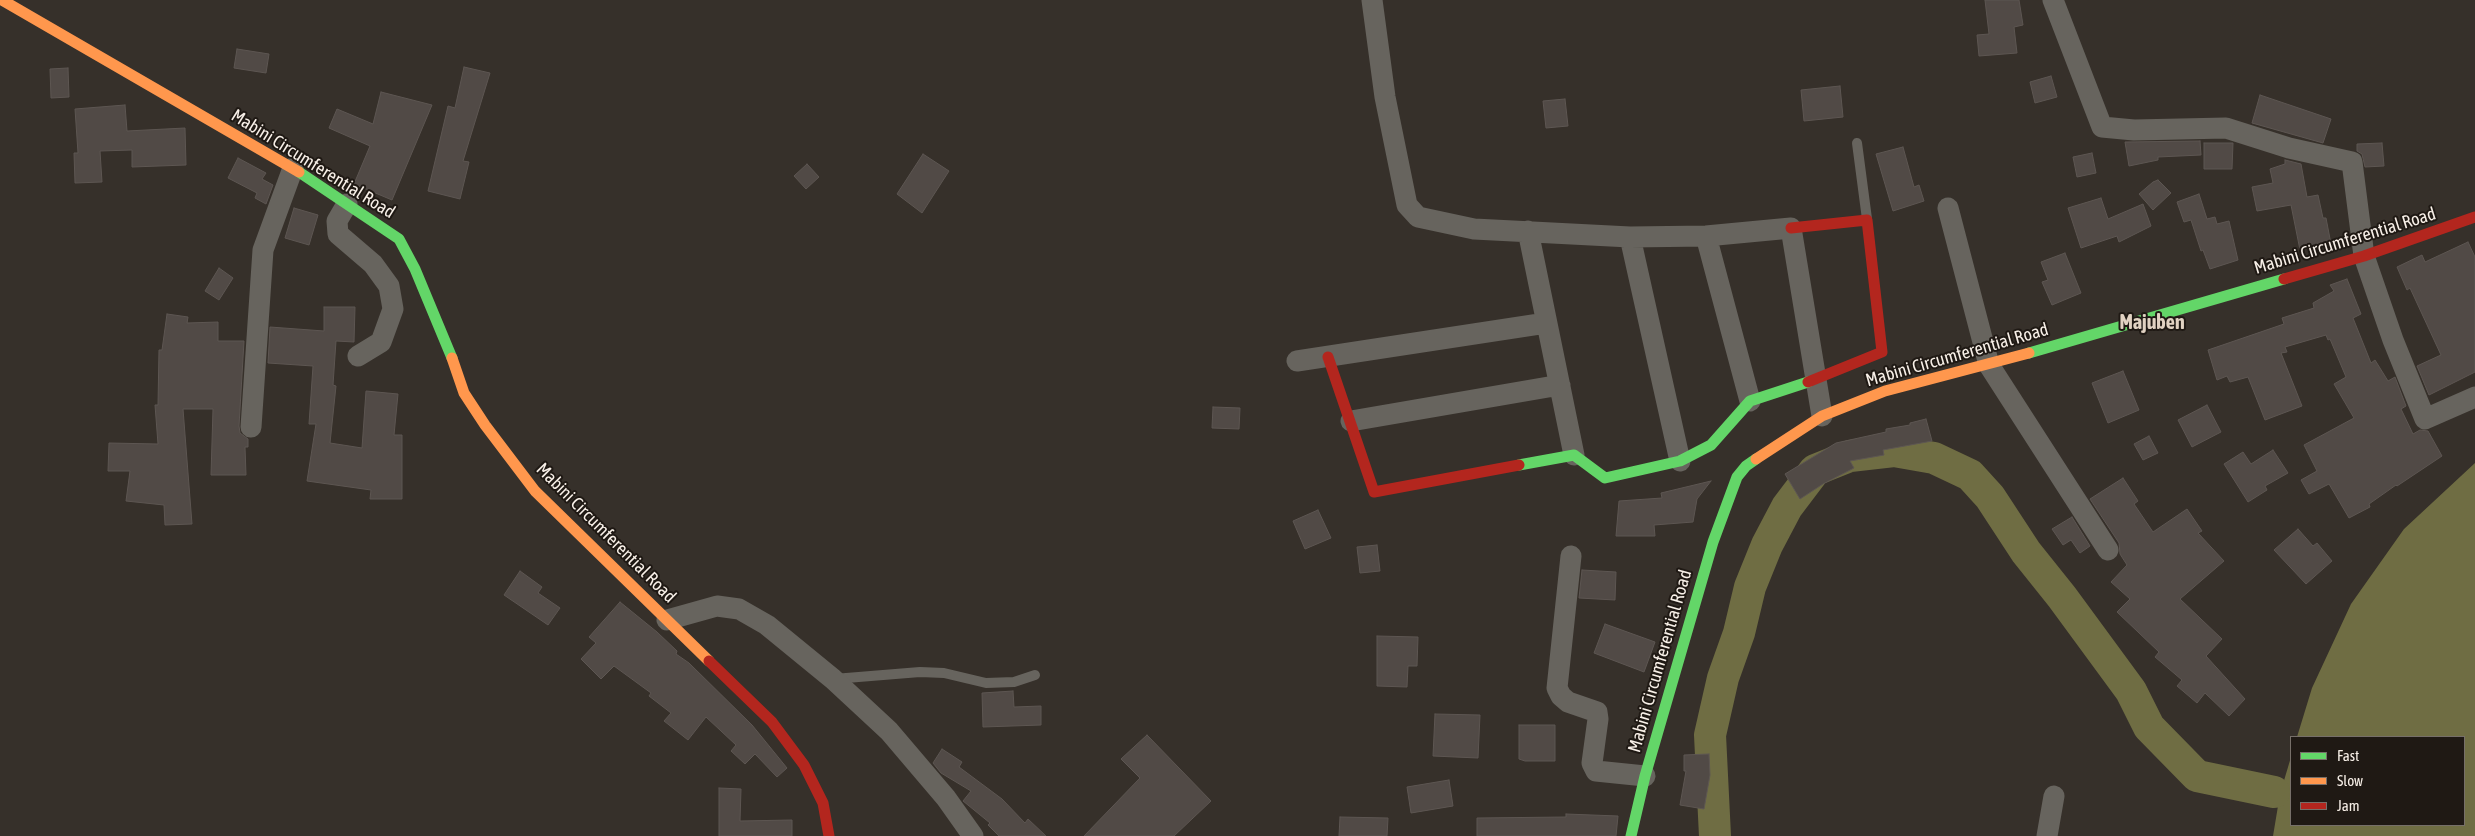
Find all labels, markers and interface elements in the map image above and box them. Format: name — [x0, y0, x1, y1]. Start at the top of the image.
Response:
street label: Mabini Circumferential Road — [227, 105, 399, 223]
street label: Mabini Circumferential Road — [2251, 203, 2439, 279]
district label: Majuben — [2119, 311, 2185, 335]
street label: Mabini Circumferential Road — [1863, 319, 2051, 391]
street label: Mabini Circumferential Road — [532, 459, 680, 607]
street label: Mabini Circumferential Road — [1624, 567, 1696, 755]
legend — [2290, 736, 2465, 826]
text: Fast — [2337, 747, 2359, 764]
text: Slow — [2337, 772, 2363, 789]
text: Jam — [2337, 797, 2360, 814]

